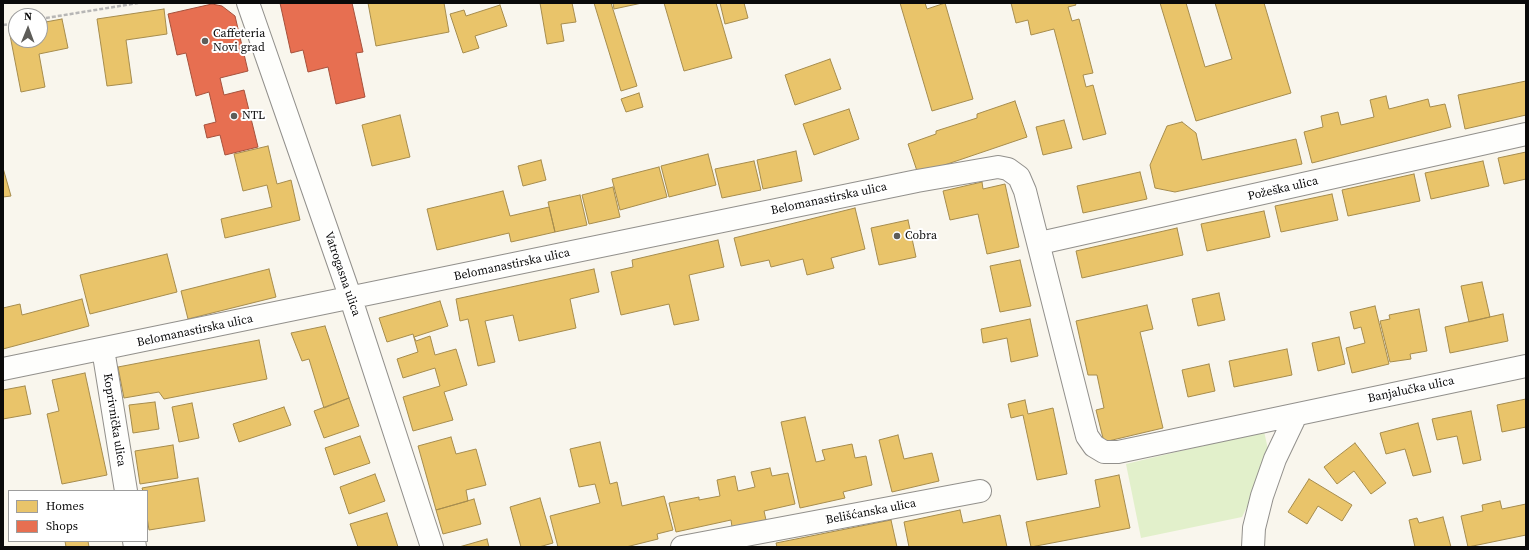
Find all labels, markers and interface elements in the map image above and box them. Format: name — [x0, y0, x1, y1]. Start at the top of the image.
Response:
north arrow — [8, 8, 48, 48]
text: N — [24, 9, 32, 24]
place label: Caffeteria Novi grad — [213, 27, 265, 55]
marker: Caffeteria Novi grad — [200, 36, 210, 46]
place label: NTL — [242, 109, 265, 123]
marker: NTL — [229, 111, 239, 121]
street label: Požeška ulica — [1246, 174, 1320, 204]
street label: Belomanastirska ulica — [770, 180, 888, 218]
place label: Cobra — [905, 229, 937, 243]
street label: Vatrogasna ulica — [321, 230, 363, 318]
marker: Cobra — [892, 231, 902, 241]
street label: Belomanastirska ulica — [453, 246, 571, 284]
street label: Belomanastirska ulica — [136, 312, 254, 350]
street label: Koprivnička ulica — [100, 372, 128, 468]
street label: Banjalučka ulica — [1366, 374, 1456, 406]
legend — [8, 490, 148, 542]
street label: Belišćanska ulica — [825, 496, 917, 528]
text: Homes — [46, 498, 84, 514]
text: Shops — [46, 518, 78, 534]

